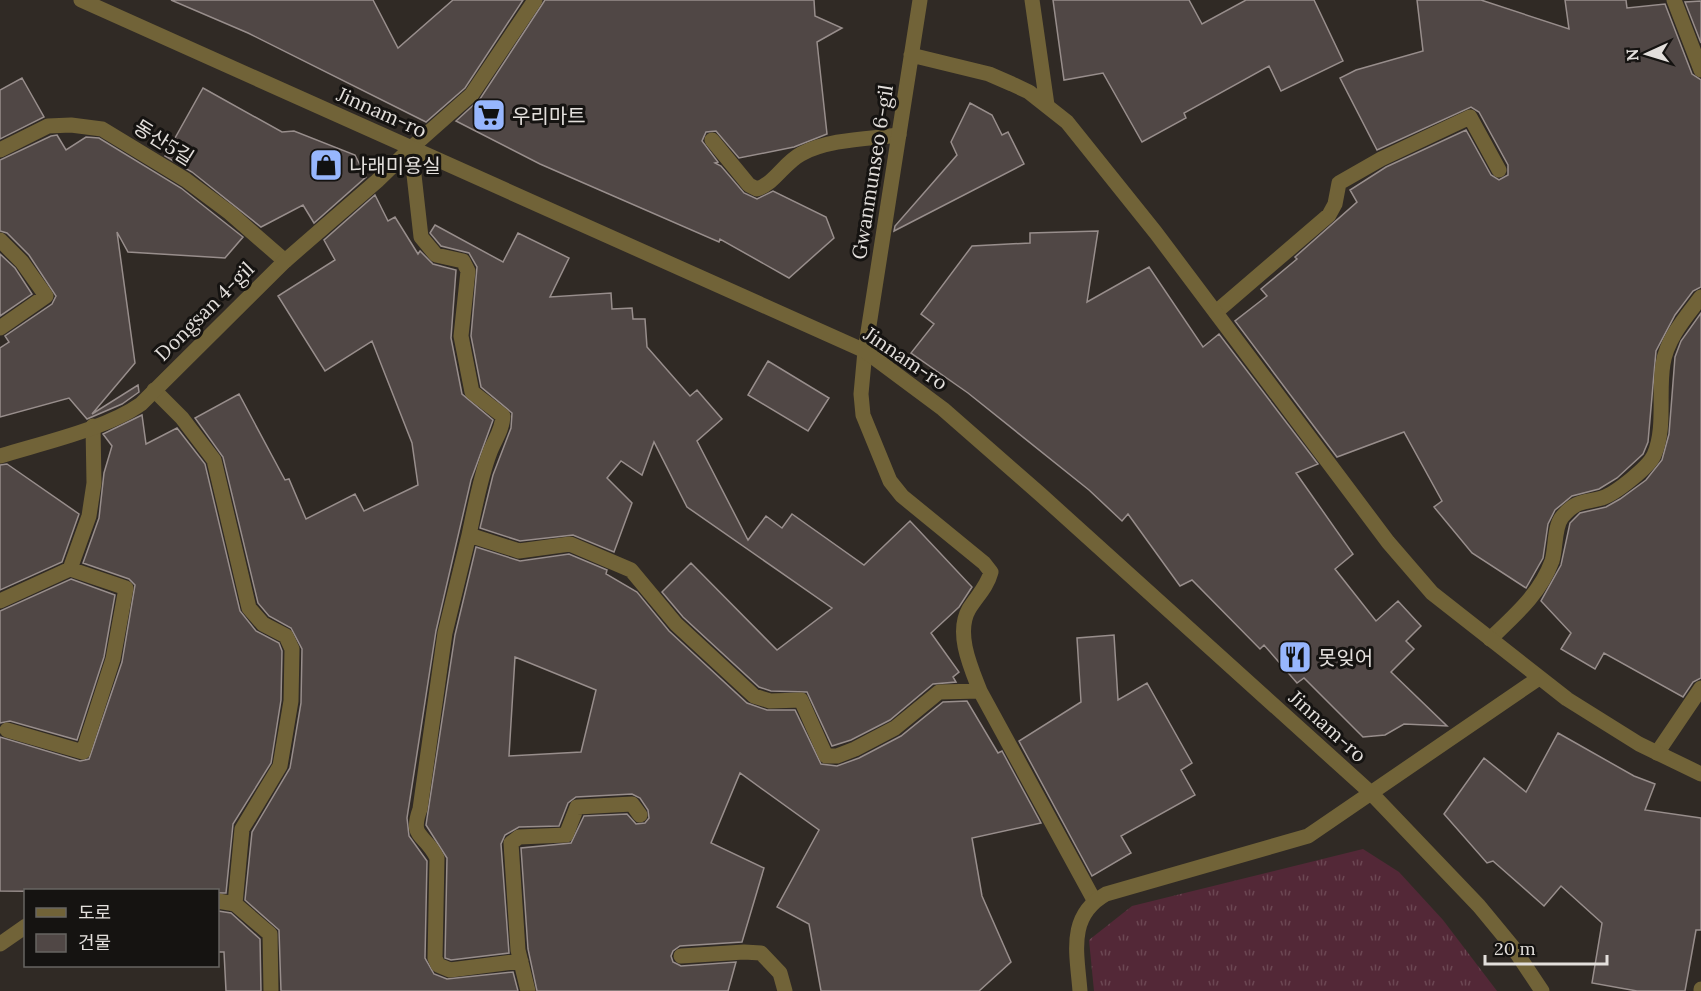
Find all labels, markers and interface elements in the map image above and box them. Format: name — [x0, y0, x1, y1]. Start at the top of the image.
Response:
north arrow — [1617, 24, 1677, 84]
text: N — [1622, 48, 1642, 62]
street label: Jinnam-ro — [332, 81, 431, 143]
street label: Gwanmunseo 6-gil — [846, 83, 898, 261]
supermarket icon: 우리마트 — [471, 97, 507, 133]
place label: 우리마트 — [512, 103, 586, 128]
street label: 동산5길 — [129, 114, 199, 170]
shop icon: 나래미용실 — [308, 147, 344, 183]
place label: 나래미용실 — [349, 153, 441, 178]
street label: Dongsan 4-gil — [149, 256, 259, 366]
street label: Jinnam-ro — [859, 320, 953, 395]
restaurant icon: 못잊어 — [1277, 639, 1313, 675]
place label: 못잊어 — [1318, 645, 1373, 670]
street label: Jinnam-ro — [1283, 684, 1372, 767]
legend — [24, 889, 219, 967]
text: 도로 — [78, 901, 111, 924]
scale bar — [1485, 928, 1606, 966]
text: 건물 — [78, 931, 111, 954]
text: 20 m — [1494, 937, 1536, 960]

